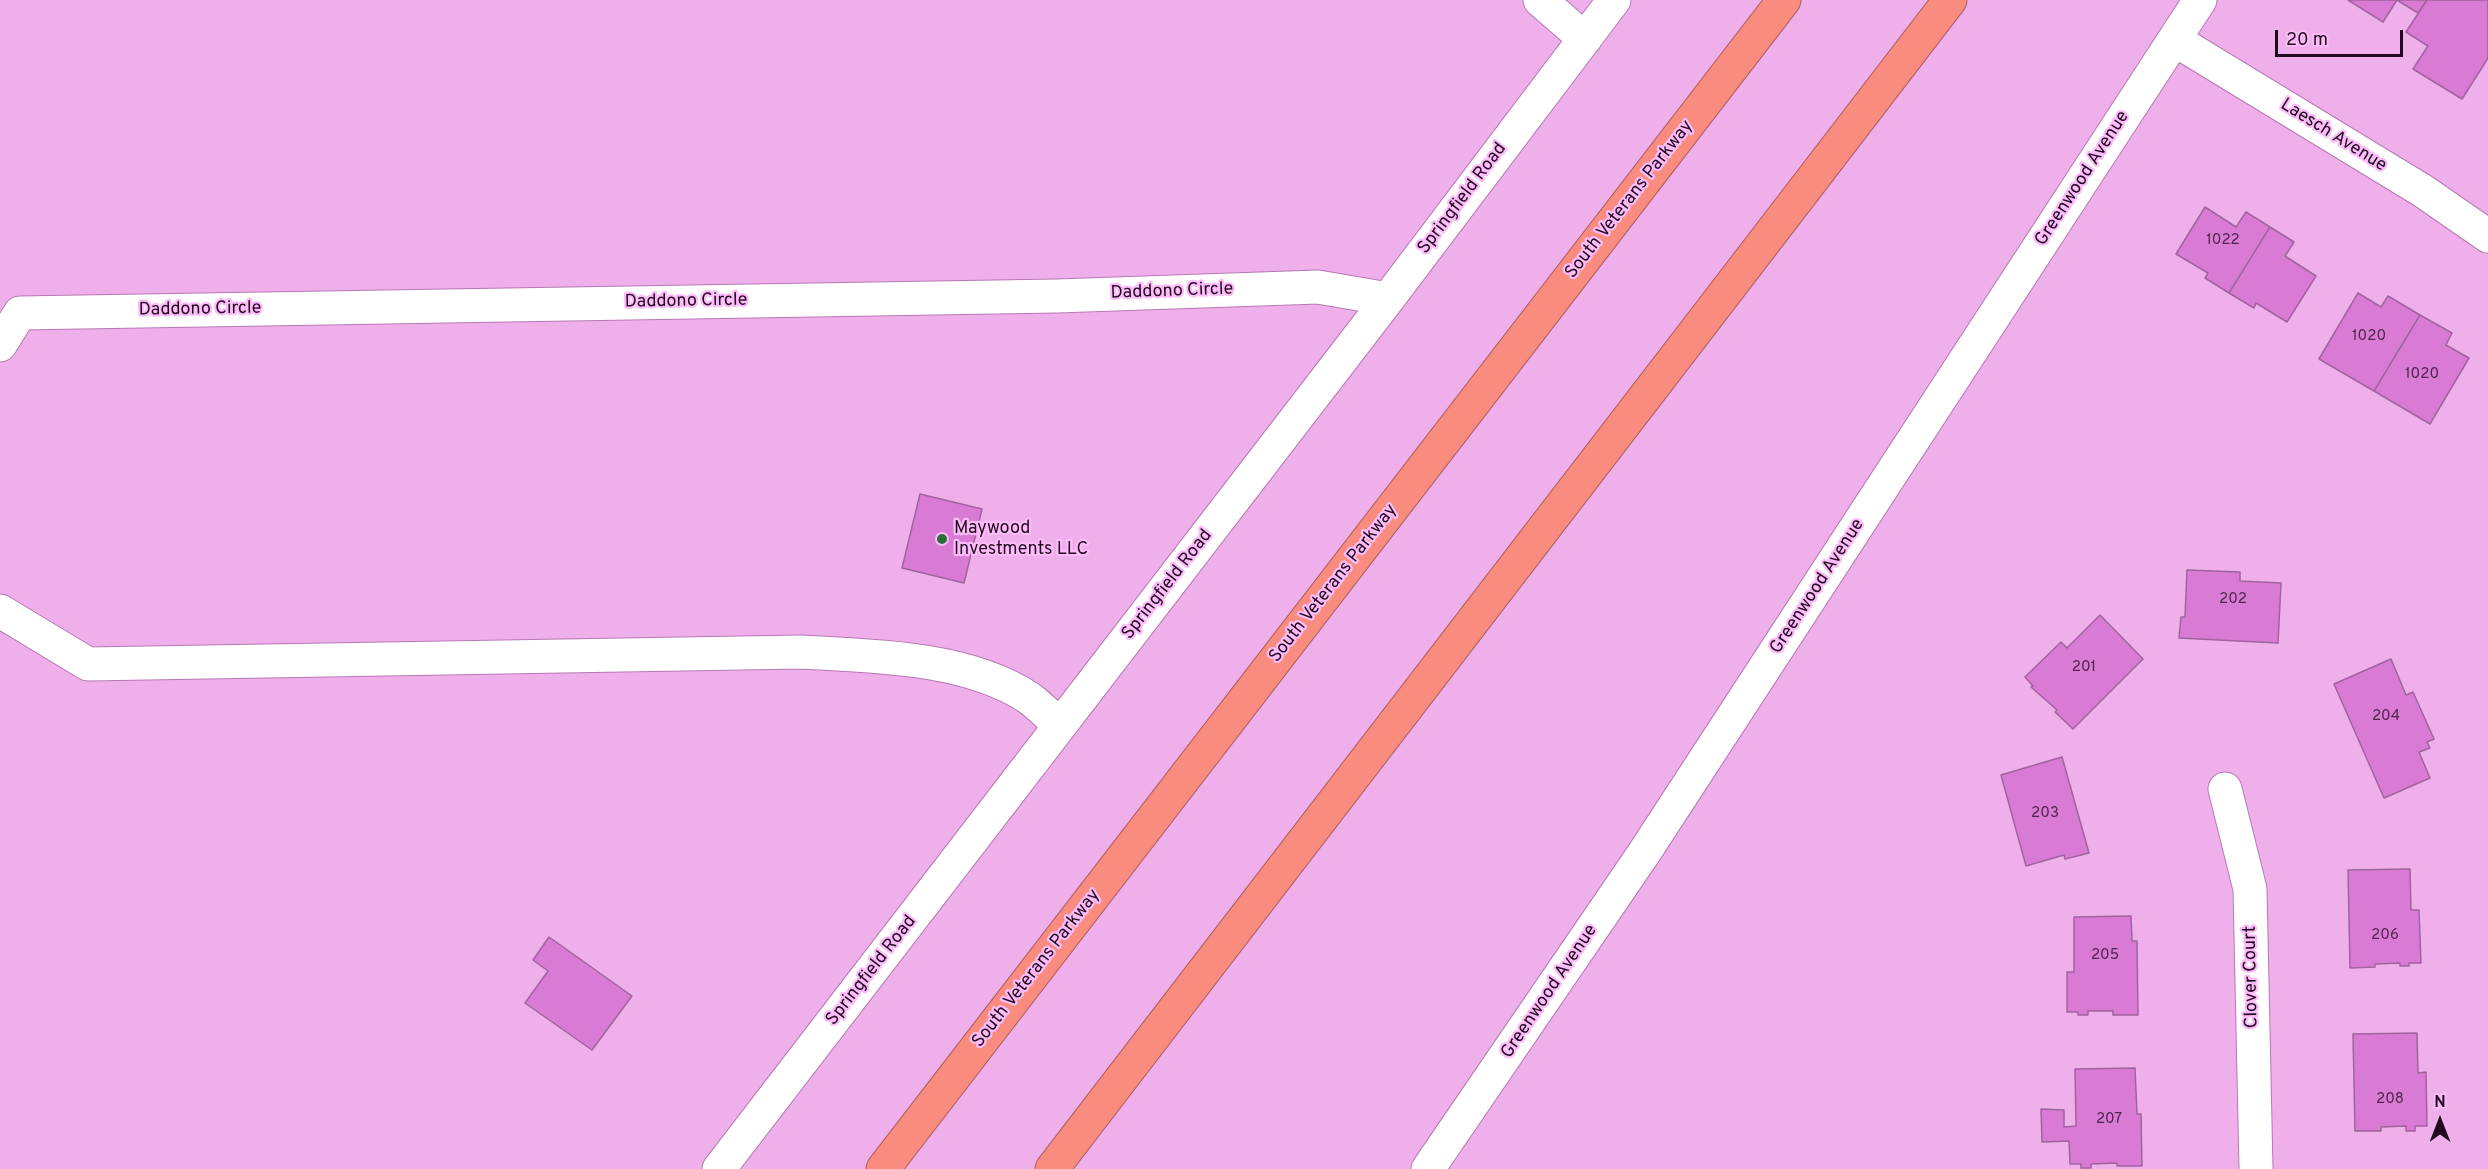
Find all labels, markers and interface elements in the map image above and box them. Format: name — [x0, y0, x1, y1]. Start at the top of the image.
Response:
scale bar — [2278, 18, 2406, 56]
text: 20 m — [2286, 29, 2328, 52]
street label: Laesch Avenue — [2276, 95, 2390, 177]
street label: Greenwood Avenue — [2031, 107, 2135, 251]
street label: South Veterans Parkway — [1561, 116, 1699, 284]
street label: Springfield Road — [1414, 139, 1512, 259]
house number: 1022 — [2206, 232, 2240, 250]
street label: Daddono Circle — [1110, 279, 1234, 305]
street label: Daddono Circle — [624, 290, 748, 314]
street label: Daddono Circle — [138, 298, 262, 322]
house number: 1020 — [2352, 328, 2386, 346]
house number: 1020 — [2405, 366, 2439, 384]
street label: South Veterans Parkway — [1265, 500, 1403, 668]
street label: Greenwood Avenue — [1766, 515, 1870, 659]
place label: Maywood Investments LLC — [954, 518, 1088, 560]
street label: Springfield Road — [1118, 526, 1218, 644]
marker: Maywood Investments LLC — [935, 532, 949, 546]
house number: 202 — [2219, 591, 2247, 609]
house number: 201 — [2072, 659, 2096, 677]
house number: 204 — [2372, 708, 2400, 726]
house number: 203 — [2031, 805, 2059, 823]
street label: South Veterans Parkway — [968, 885, 1106, 1053]
street label: Springfield Road — [822, 912, 922, 1030]
street label: Greenwood Avenue — [1497, 921, 1603, 1063]
street label: Clover Court — [2240, 925, 2264, 1029]
house number: 206 — [2371, 927, 2399, 945]
house number: 205 — [2091, 947, 2119, 965]
house number: 208 — [2376, 1091, 2404, 1109]
north arrow — [2410, 1091, 2470, 1151]
text: N — [2434, 1093, 2446, 1113]
house number: 207 — [2096, 1111, 2122, 1129]

